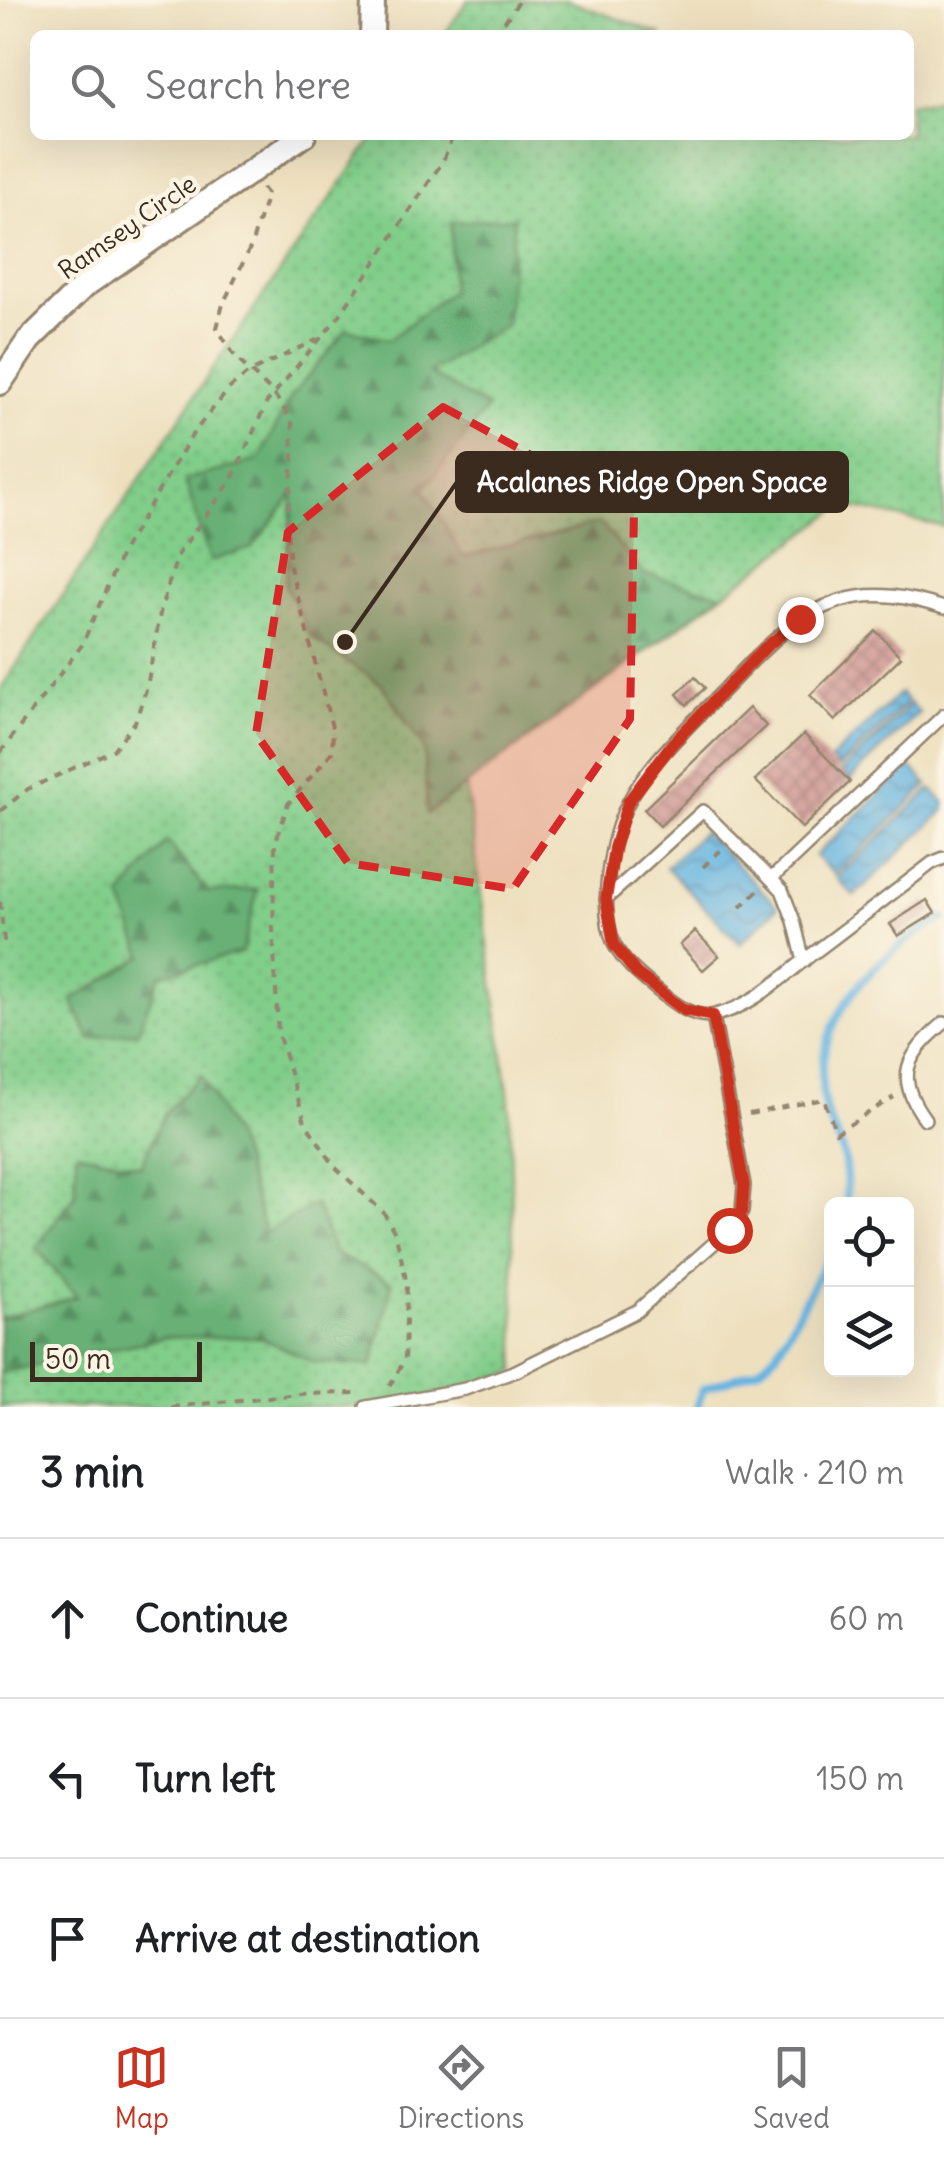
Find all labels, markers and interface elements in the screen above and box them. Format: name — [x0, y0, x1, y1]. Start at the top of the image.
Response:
search box — [30, 30, 914, 140]
icon: search — [65, 58, 120, 113]
text: Search here — [145, 62, 351, 109]
street label: Ramsey Circle — [52, 168, 202, 286]
callout: Acalanes Ridge Open Space — [457, 453, 847, 511]
text: Acalanes Ridge Open Space — [477, 464, 827, 500]
route end — [778, 597, 824, 643]
map controls — [824, 1197, 914, 1377]
button: locate — [824, 1197, 914, 1287]
route start — [707, 1208, 753, 1254]
button: layers — [824, 1287, 914, 1377]
scale bar — [30, 1337, 202, 1382]
text: 50 m — [45, 1341, 111, 1377]
text: 3 min — [40, 1446, 144, 1498]
text: Walk · 210 m — [725, 1452, 904, 1493]
icon: ahead — [40, 1591, 95, 1646]
text: Continue — [135, 1595, 288, 1642]
text: 60 m — [829, 1598, 904, 1639]
icon: left — [40, 1751, 95, 1806]
text: Turn left — [135, 1755, 275, 1802]
text: 150 m — [816, 1758, 904, 1799]
icon: arrive — [40, 1911, 95, 1966]
text: Arrive at destination — [135, 1915, 480, 1962]
tab: Map — [114, 2040, 169, 2136]
tab: Directions — [398, 2040, 524, 2136]
tab: Saved — [753, 2040, 830, 2136]

